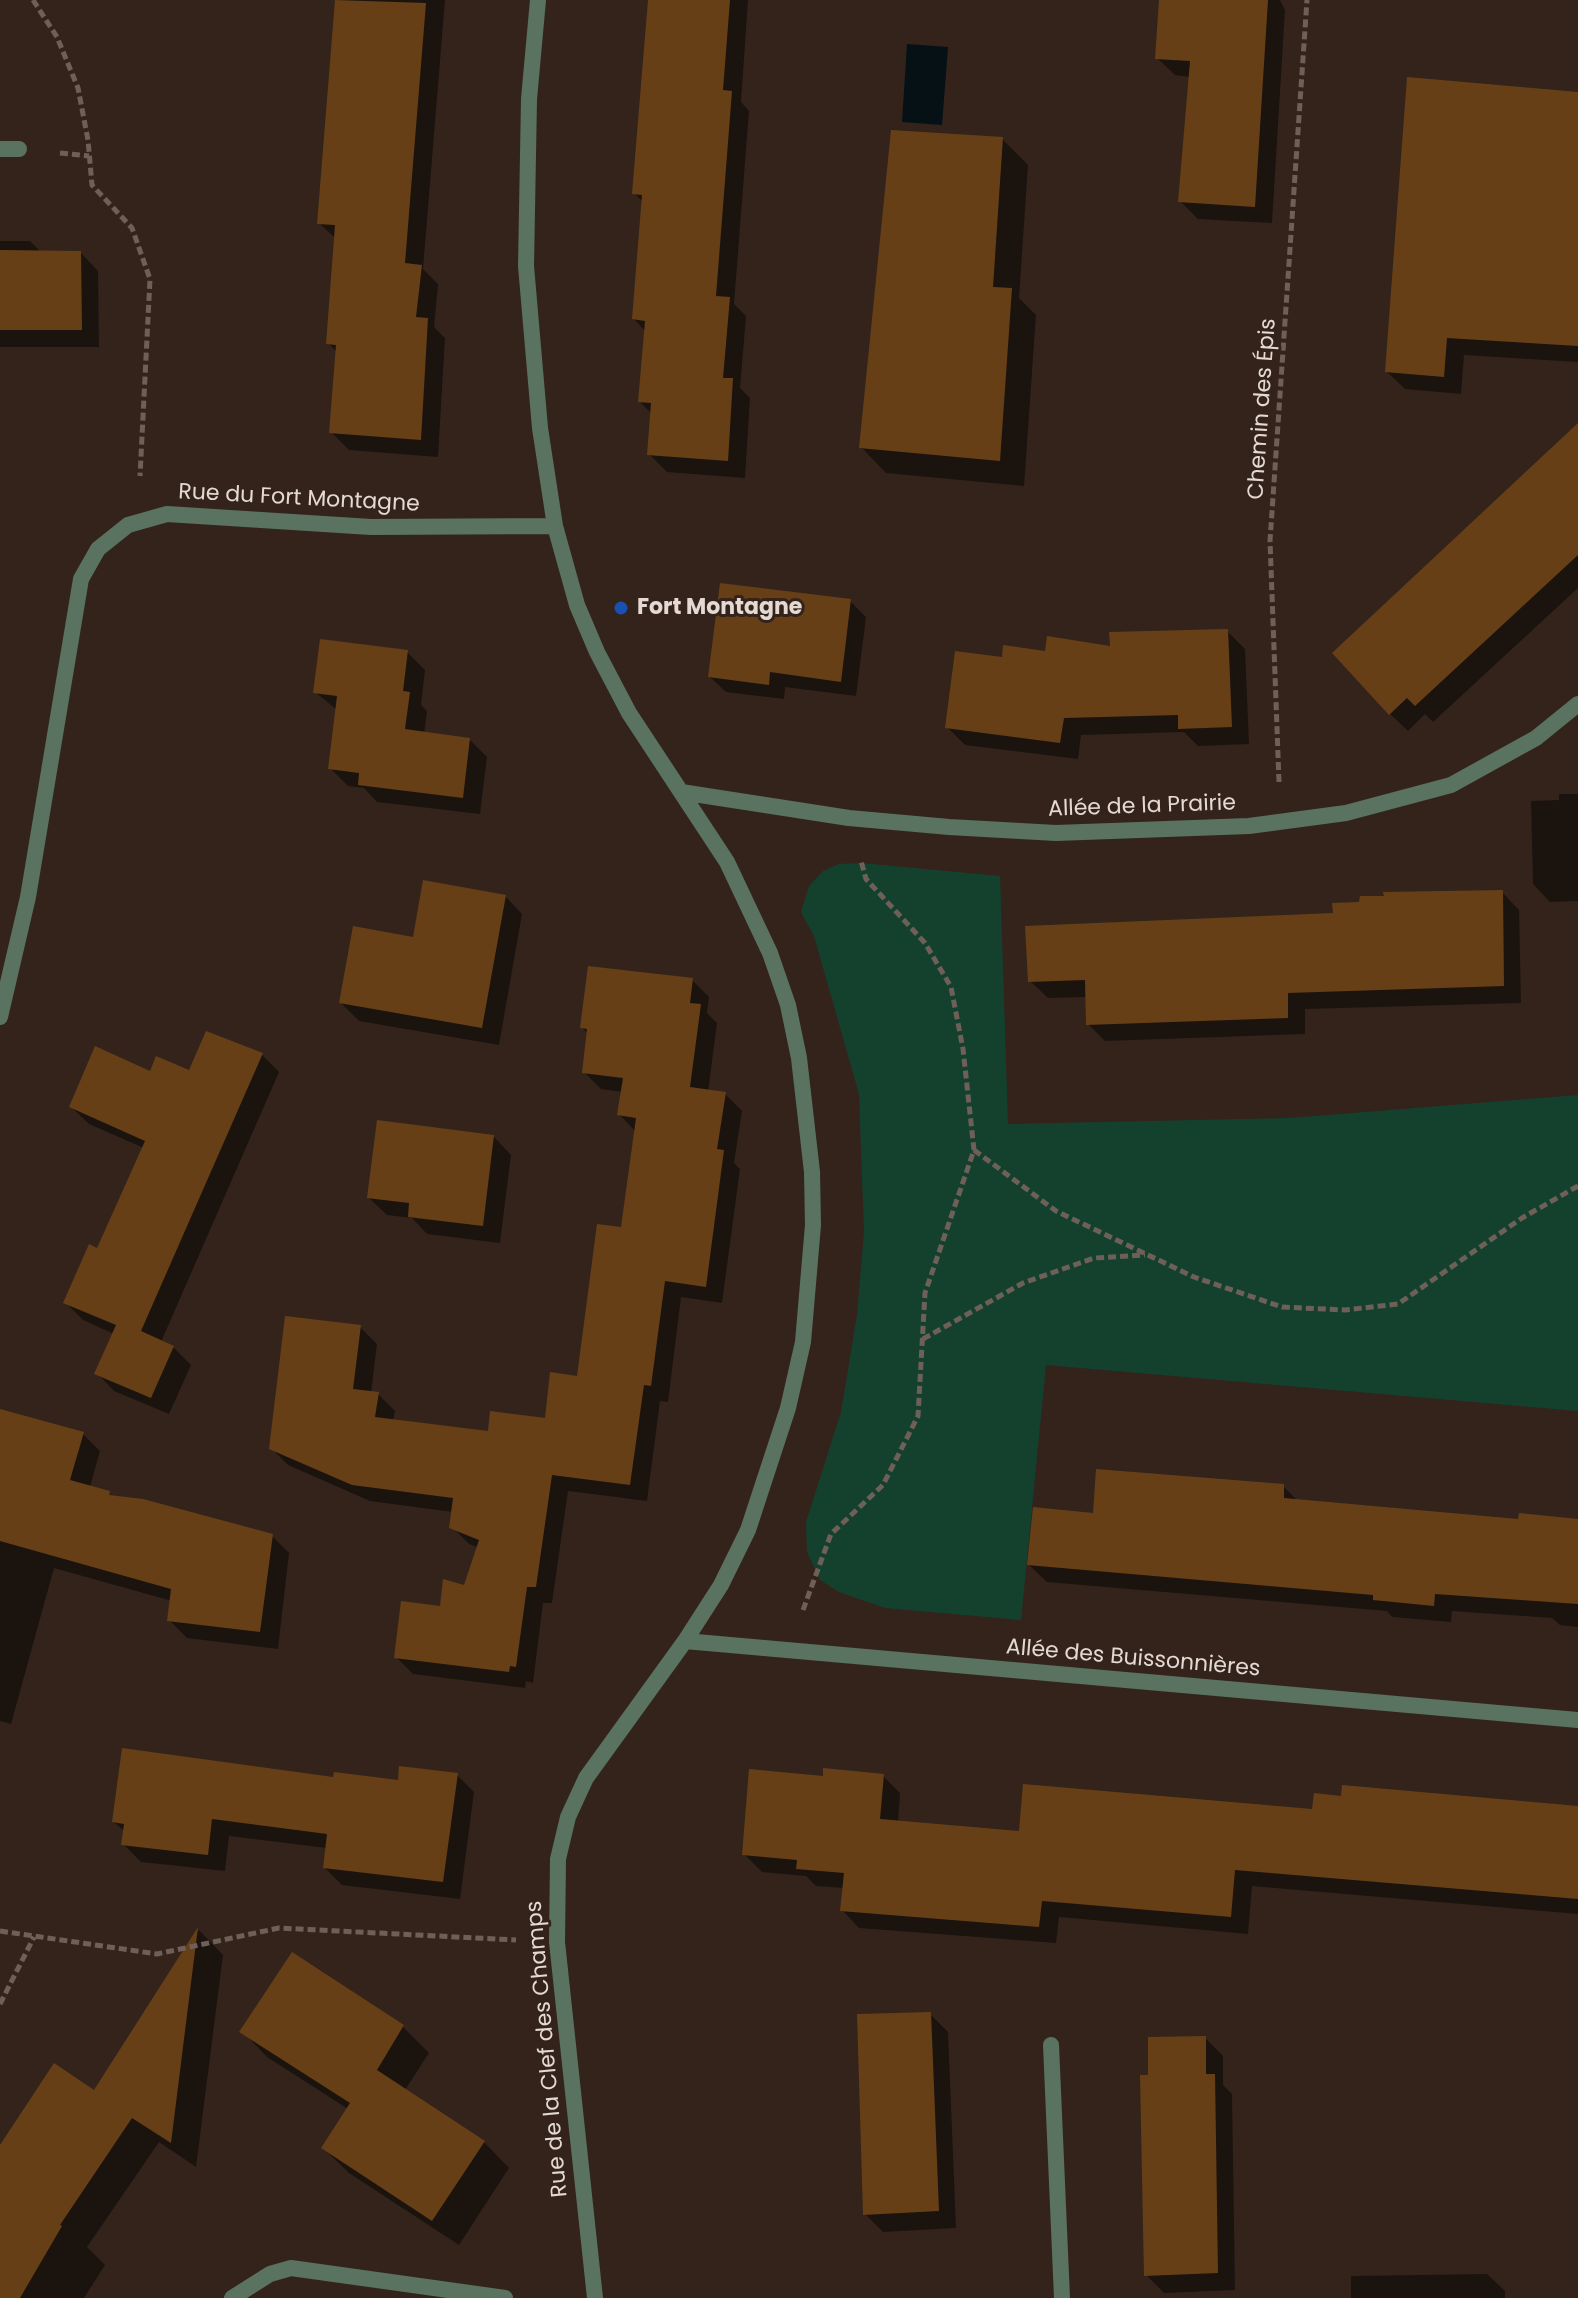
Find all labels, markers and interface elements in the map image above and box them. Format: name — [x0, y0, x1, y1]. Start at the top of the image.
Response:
street label: Chemin des Épis — [1243, 317, 1283, 501]
street label: Rue du Fort Montagne — [178, 479, 420, 519]
place label: Fort Montagne — [637, 595, 802, 621]
marker: Fort Montagne — [612, 599, 630, 617]
street label: Allée de la Prairie — [1048, 791, 1236, 823]
street label: Allée des Buissonnières — [1005, 1635, 1261, 1683]
street label: Rue de la Clef des Champs — [522, 1900, 574, 2198]

